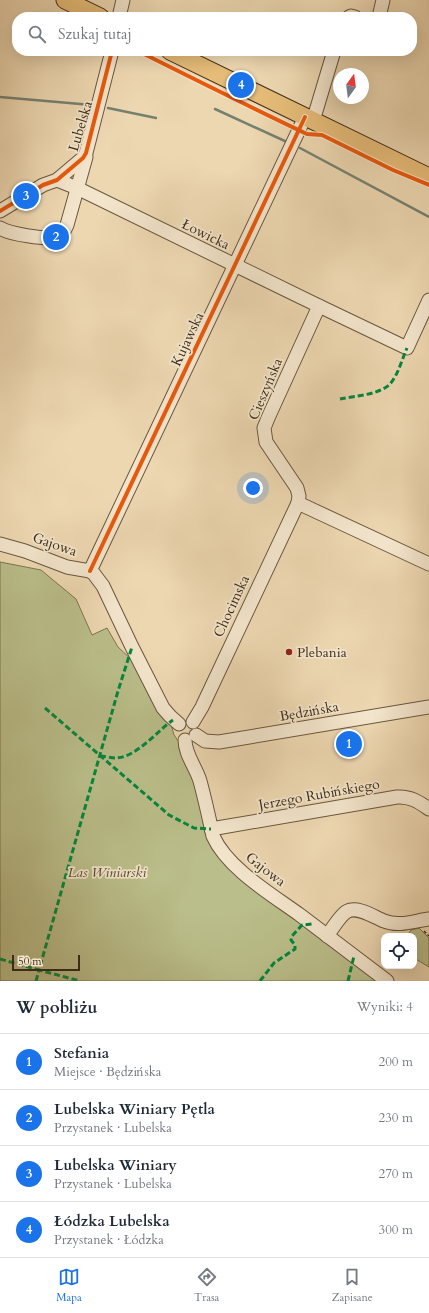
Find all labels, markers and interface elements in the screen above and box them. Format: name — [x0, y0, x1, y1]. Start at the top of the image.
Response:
search box — [12, 12, 417, 56]
icon: search — [26, 23, 48, 45]
text: Szukaj tutaj — [58, 24, 132, 44]
north arrow — [333, 68, 369, 104]
pin: 4 — [228, 70, 254, 100]
street label: Lubelska — [64, 99, 97, 154]
pin: 3 — [13, 181, 39, 211]
street label: Łowicka — [179, 215, 233, 254]
pin: 2 — [43, 222, 69, 252]
street label: Kujawska — [167, 309, 208, 369]
street label: Cieszyńska — [244, 355, 287, 423]
your location — [243, 478, 263, 498]
street label: Gajowa — [30, 528, 80, 561]
street label: Chocimska — [209, 572, 254, 640]
place label: Plebania — [297, 643, 347, 662]
marker: Plebania — [284, 647, 294, 657]
street label: Będzińska — [278, 697, 340, 726]
pin: 1 — [336, 729, 362, 759]
street label: Jerzego Rubińskiego — [255, 774, 382, 815]
street label: Gajowa — [242, 848, 290, 891]
park label: Las Winiarski — [68, 863, 146, 882]
map controls — [381, 933, 417, 969]
button: locate — [381, 933, 417, 969]
scale bar — [12, 953, 80, 972]
text: 50 m — [18, 954, 42, 969]
text: W pobliżu — [16, 996, 97, 1019]
text: Wyniki: 4 — [357, 998, 413, 1016]
text: Stefania — [54, 1043, 109, 1063]
text: 1 — [26, 1053, 32, 1071]
text: 200 m — [379, 1053, 413, 1071]
text: Miejsce · Będzińska — [54, 1063, 161, 1081]
text: Lubelska Winiary Pętla — [54, 1099, 215, 1119]
text: 2 — [26, 1109, 32, 1127]
text: 230 m — [379, 1109, 413, 1127]
text: Przystanek · Lubelska — [54, 1119, 172, 1137]
text: Lubelska Winiary — [54, 1155, 177, 1175]
text: 3 — [26, 1165, 32, 1183]
text: 270 m — [379, 1165, 413, 1183]
text: Przystanek · Lubelska — [54, 1175, 172, 1193]
text: Łódzka Lubelska — [54, 1211, 170, 1231]
text: 4 — [26, 1221, 32, 1239]
text: 300 m — [379, 1221, 413, 1239]
text: Przystanek · Łódzka — [54, 1231, 164, 1249]
tab: Mapa — [56, 1266, 82, 1305]
tab: Trasa — [194, 1266, 219, 1305]
tab: Zapisane — [332, 1266, 373, 1305]

